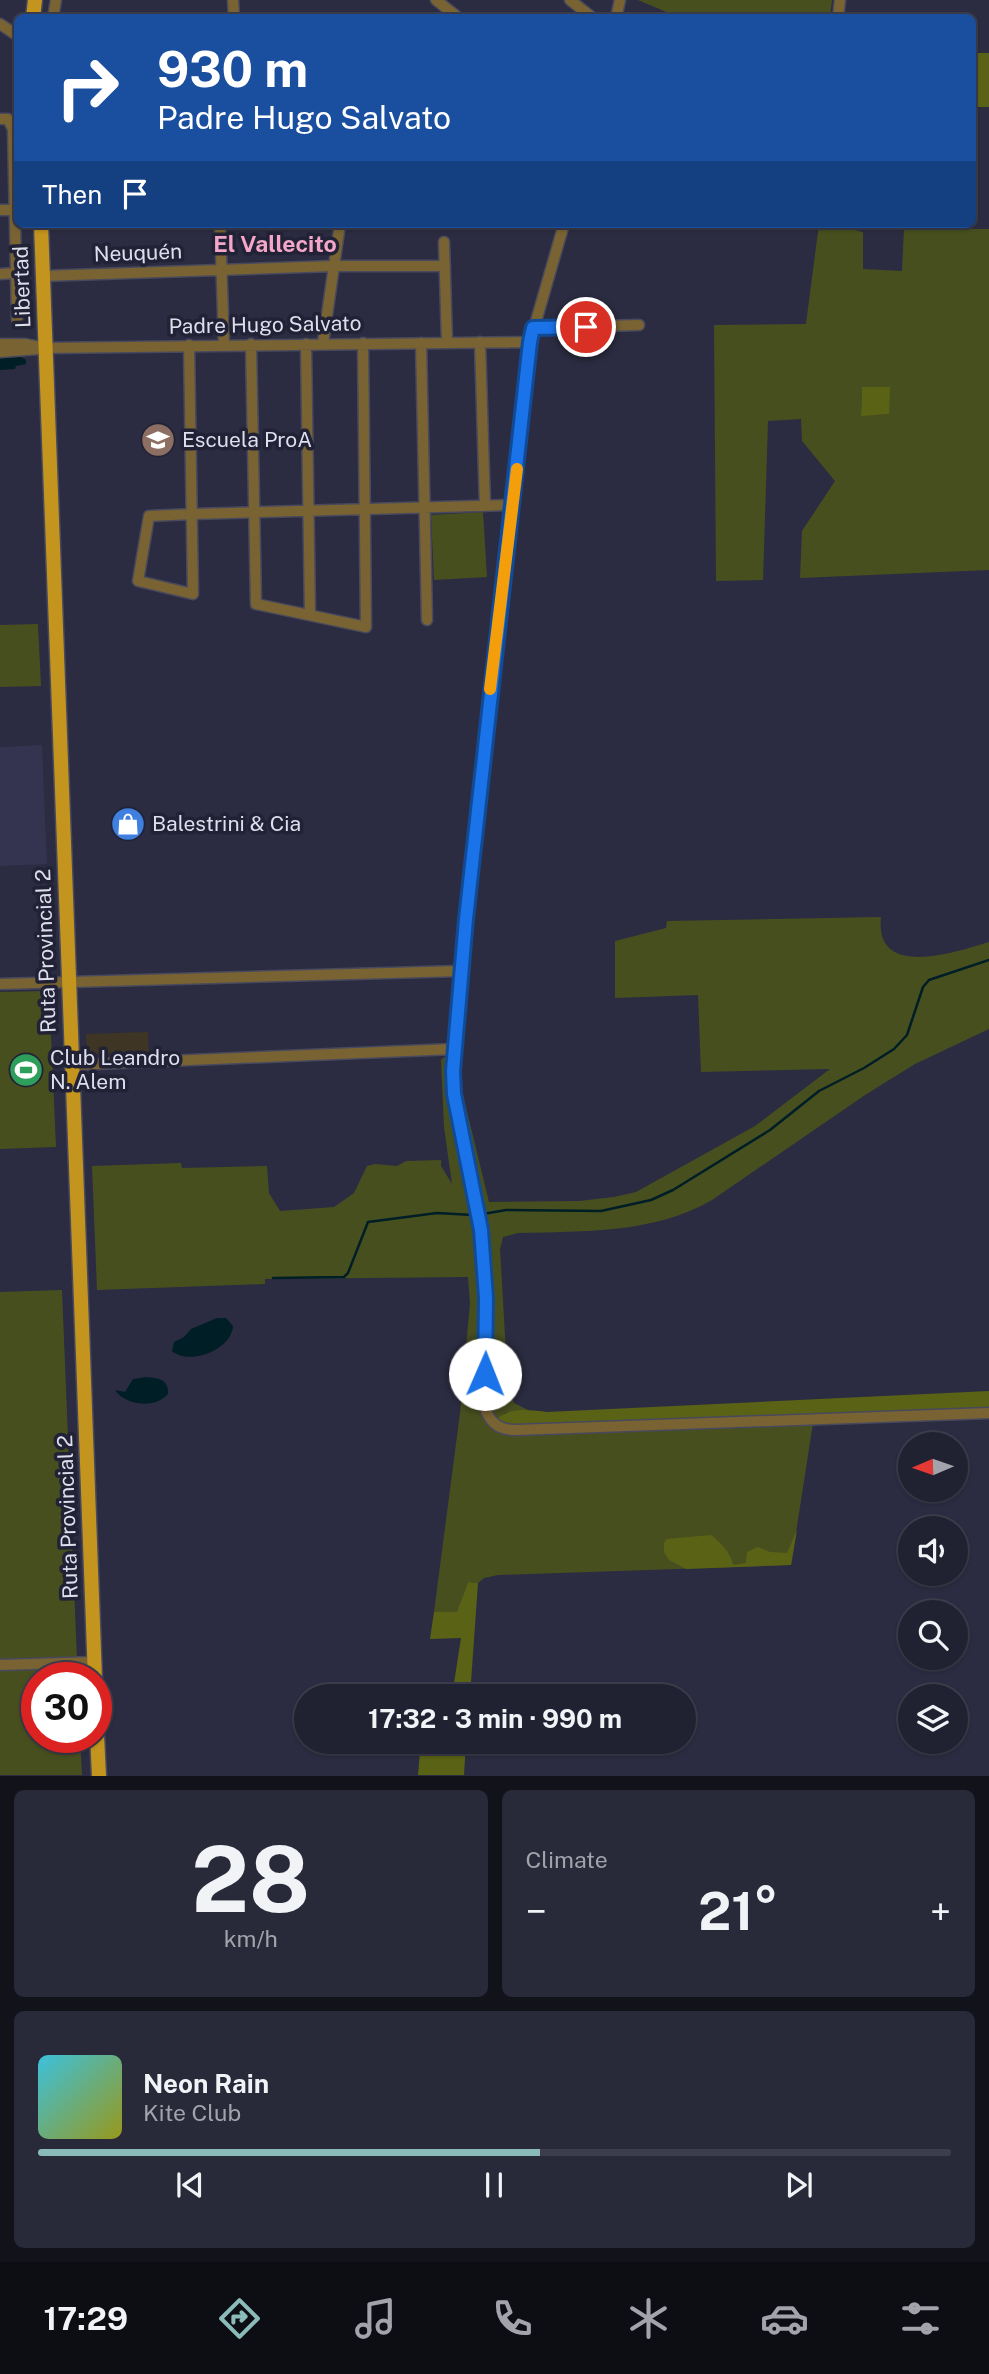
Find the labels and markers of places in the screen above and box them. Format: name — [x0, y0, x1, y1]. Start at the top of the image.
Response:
pin — [556, 297, 616, 357]
school or university icon: Escuela ProA — [139, 421, 177, 459]
place label: Escuela ProA — [182, 427, 312, 452]
shop icon: Balestrini & Cia — [109, 805, 147, 843]
place label: Balestrini & Cia — [152, 811, 301, 836]
place label: Club Leandro N. Alem — [50, 1045, 180, 1094]
sports icon: Club Leandro N. Alem — [7, 1051, 45, 1089]

